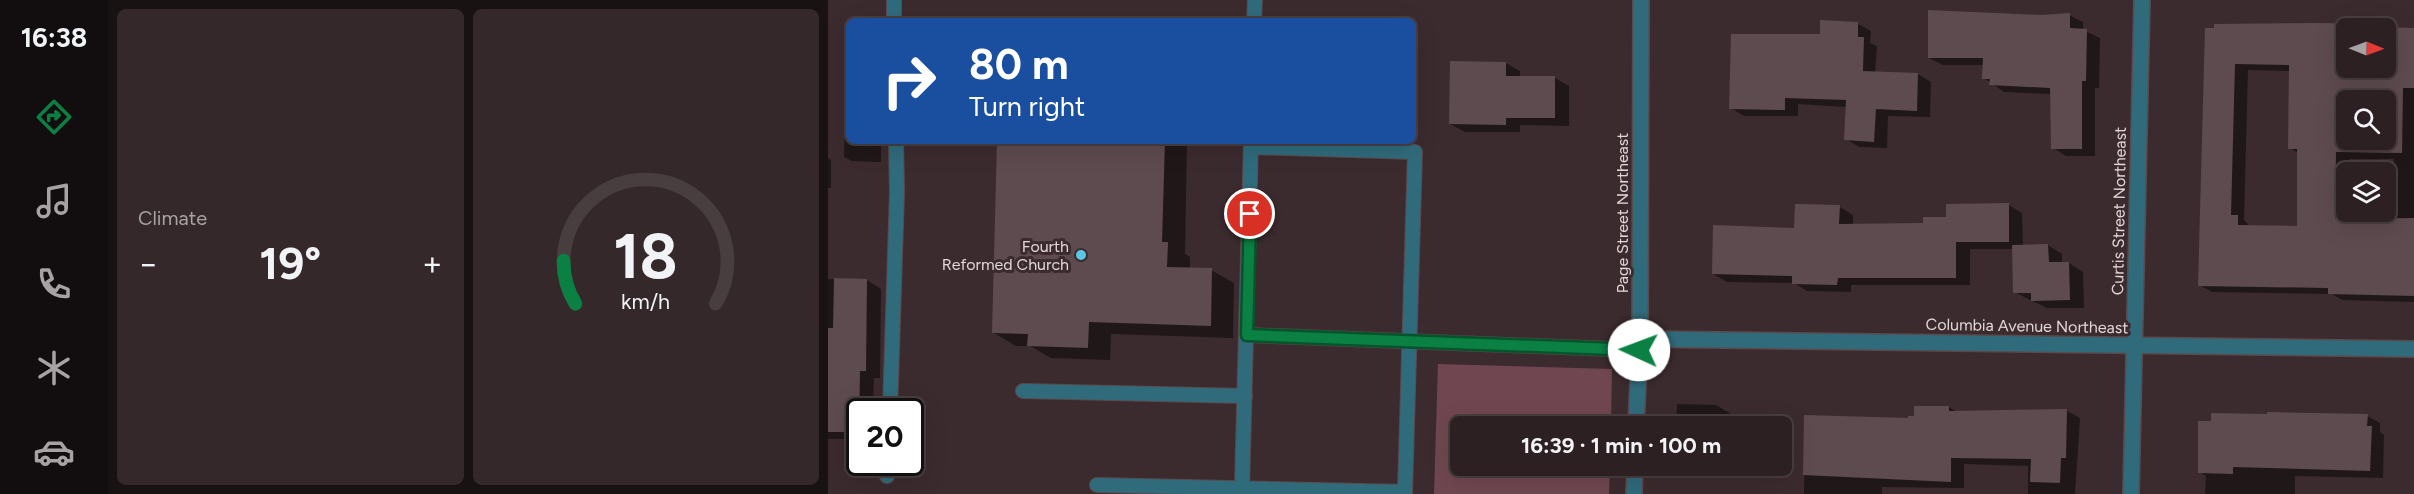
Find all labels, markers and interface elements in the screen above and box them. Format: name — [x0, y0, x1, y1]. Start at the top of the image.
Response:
north arrow — [2336, 18, 2396, 78]
map controls — [2336, 18, 2396, 222]
text: 16:38 — [21, 21, 87, 54]
text: 80 m — [969, 39, 1069, 90]
icon: right — [870, 42, 948, 120]
text: Turn right — [969, 90, 1085, 123]
button: search — [2336, 90, 2396, 150]
icon: directions — [33, 96, 75, 138]
street label: Curtis Street Northeast — [2108, 127, 2130, 295]
street label: Page Street Northeast — [1613, 133, 1632, 293]
button: layers — [2336, 162, 2396, 222]
icon: music — [33, 180, 75, 222]
pin — [1224, 188, 1275, 239]
icon: arrive — [1233, 197, 1266, 230]
text: Climate — [138, 206, 207, 230]
text: 18 — [613, 219, 678, 294]
text: 19° — [259, 236, 321, 290]
place label: Fourth Reformed Church — [942, 237, 1069, 274]
text: − — [138, 244, 159, 283]
text: + — [422, 244, 442, 283]
marker: Fourth Reformed Church — [1074, 248, 1088, 262]
icon: phone — [33, 263, 75, 305]
text: km/h — [621, 289, 670, 314]
street label: Columbia Avenue Northeast — [1926, 315, 2128, 337]
position arrow — [1607, 318, 1671, 382]
icon: climate — [33, 347, 75, 389]
speed limit sign: 20 — [846, 398, 924, 476]
icon: car — [33, 431, 75, 473]
text: 16:39 · 1 min · 100 m — [1521, 432, 1721, 459]

